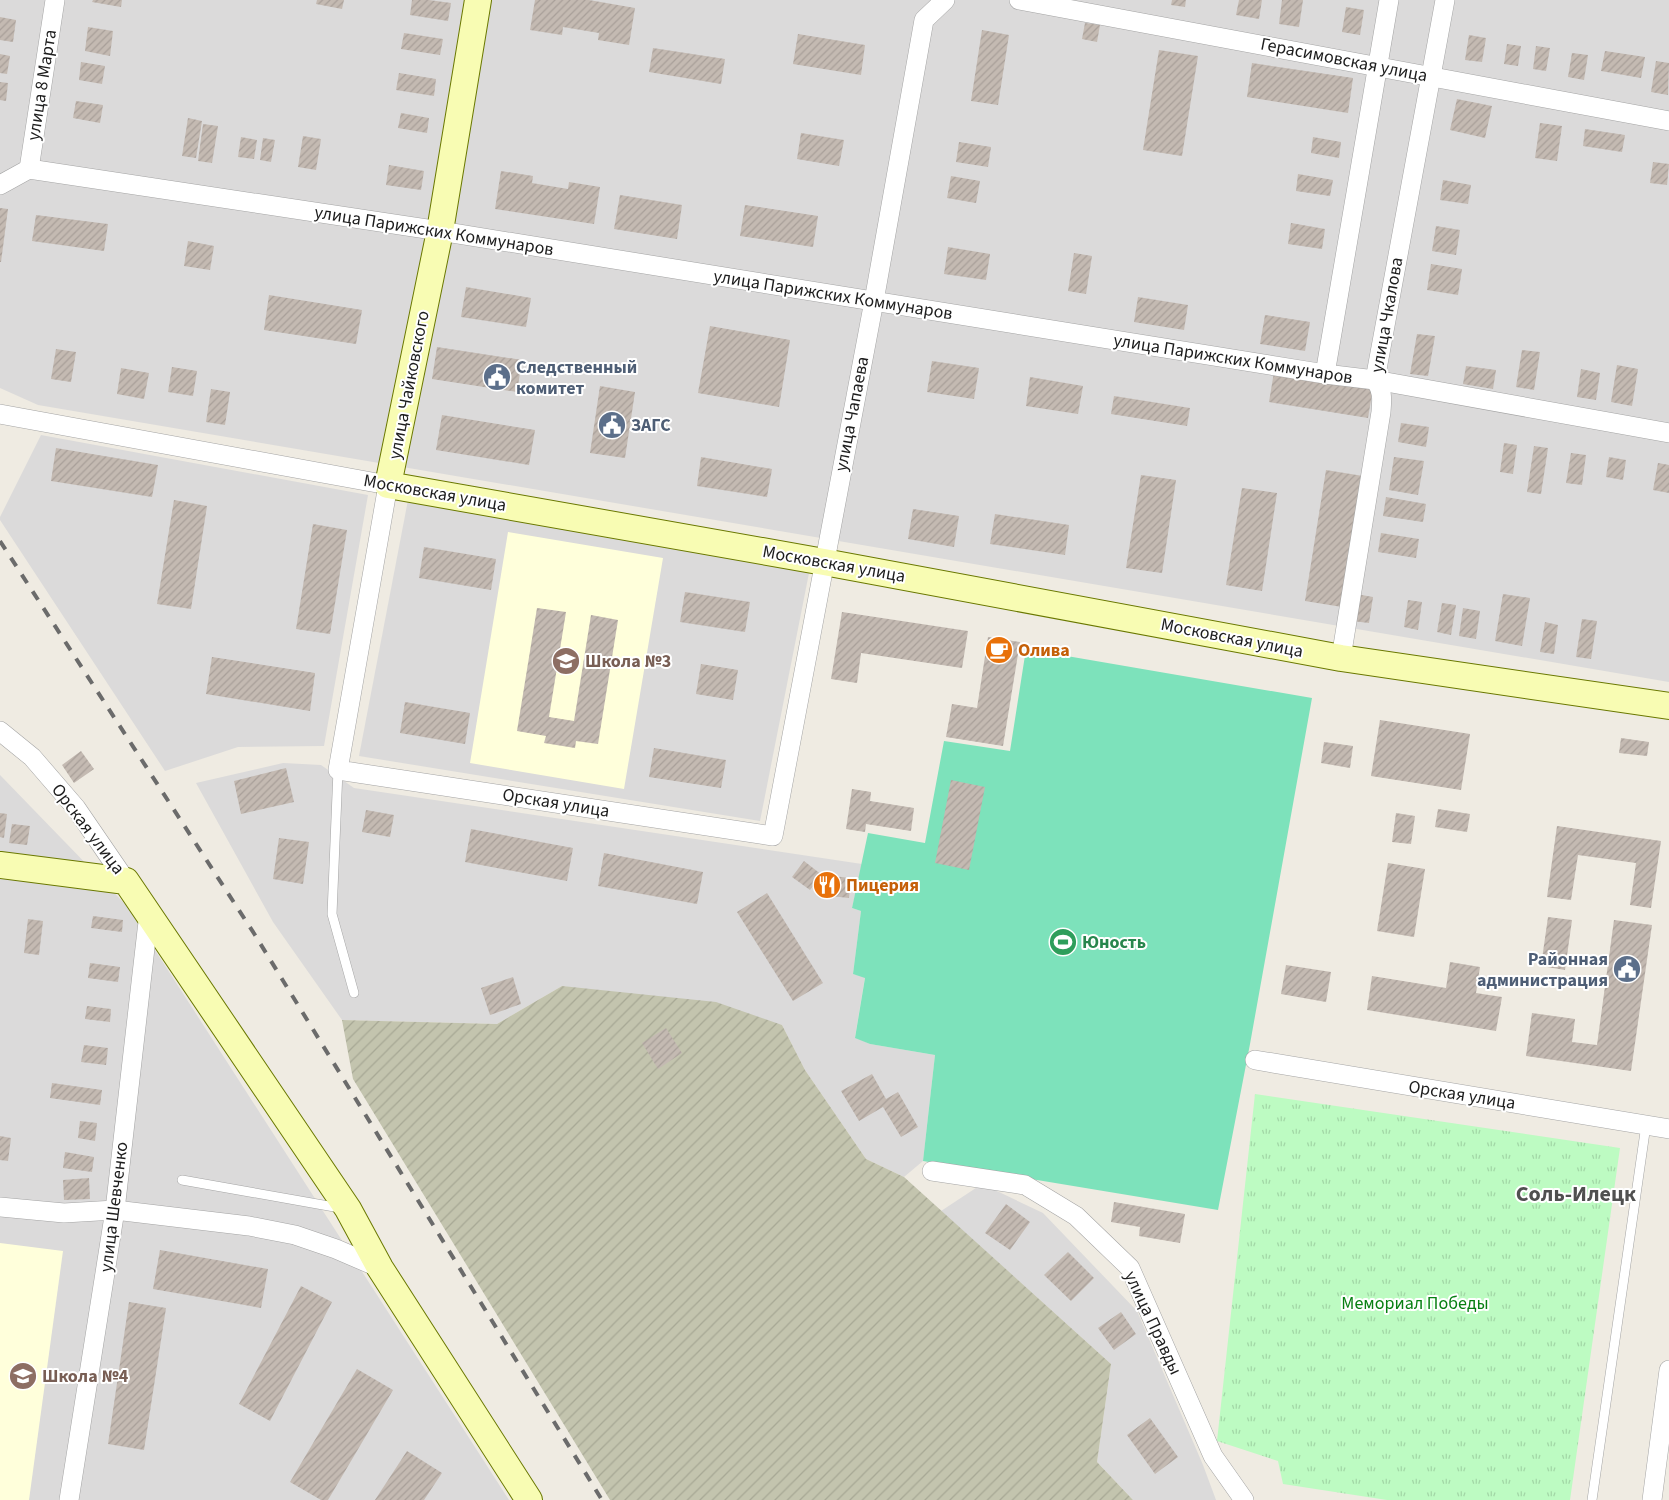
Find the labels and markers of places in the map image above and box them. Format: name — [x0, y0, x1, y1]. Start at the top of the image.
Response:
place label: Следственный комитет — [516, 355, 637, 401]
public building icon: Следственный комитет — [482, 362, 512, 392]
public building icon: ЗАГС — [597, 410, 627, 440]
place label: ЗАГС — [631, 413, 671, 438]
cafe icon: Олива — [984, 635, 1014, 665]
place label: Олива — [1018, 638, 1070, 663]
school or university icon: Школа №3 — [551, 646, 581, 676]
place label: Школа №3 — [585, 649, 671, 674]
restaurant icon: Пицерия — [812, 870, 842, 900]
place label: Пицерия — [846, 873, 919, 898]
sports icon: Юность — [1048, 927, 1078, 957]
place label: Юность — [1082, 930, 1146, 955]
place label: Районная администрация — [1477, 947, 1608, 993]
public building icon: Районная администрация — [1612, 954, 1642, 984]
school or university icon: Школа №4 — [8, 1361, 38, 1391]
place label: Школа №4 — [42, 1364, 129, 1389]

